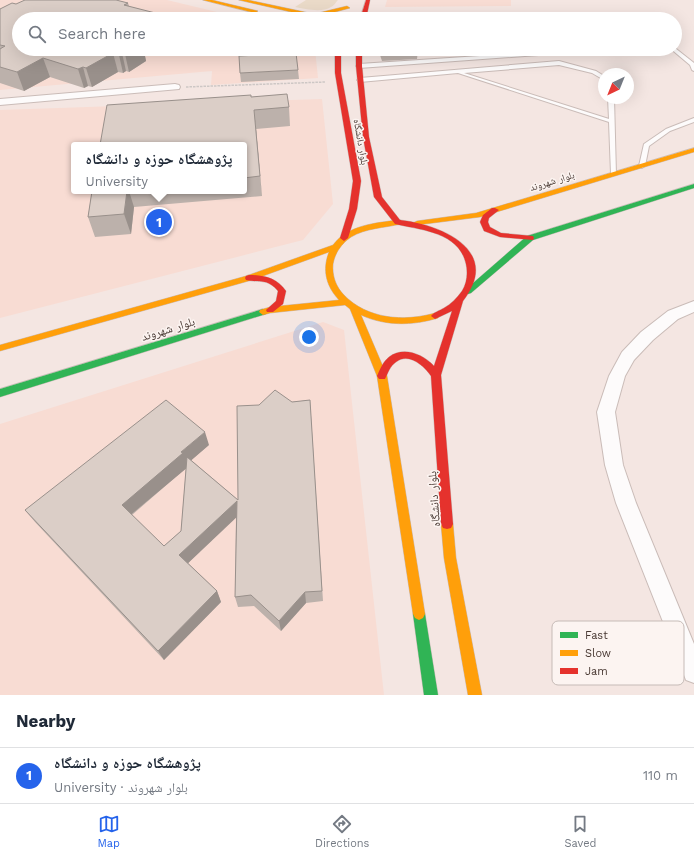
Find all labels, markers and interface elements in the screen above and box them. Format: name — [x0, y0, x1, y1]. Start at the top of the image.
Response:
search box — [12, 12, 682, 56]
icon: search — [26, 23, 48, 45]
text: Search here — [58, 25, 146, 43]
north arrow — [598, 68, 634, 104]
street label: بلوار دانشگاه — [351, 118, 371, 166]
popup — [71, 142, 247, 194]
text: پژوهشگاه حوزه و دانشگاه — [86, 150, 232, 168]
street label: بلوار شهروند — [528, 169, 576, 193]
text: University — [86, 174, 148, 189]
pin: 1 — [146, 207, 172, 237]
street label: بلوار شهروند — [139, 314, 197, 344]
your location — [299, 327, 319, 347]
street label: بلوار دانشگاه — [425, 471, 443, 527]
legend — [552, 621, 684, 685]
text: Fast — [585, 629, 608, 642]
text: Slow — [585, 647, 611, 660]
text: Jam — [585, 665, 608, 678]
text: Nearby — [16, 711, 75, 731]
text: پژوهشگاه حوزه و دانشگاه — [54, 754, 201, 772]
text: 1 — [26, 768, 32, 783]
text: 110 m — [643, 768, 678, 783]
text: University · بلوار شهروند — [54, 780, 188, 795]
tab: Map — [98, 813, 120, 850]
tab: Directions — [315, 813, 369, 850]
tab: Saved — [564, 813, 596, 850]

